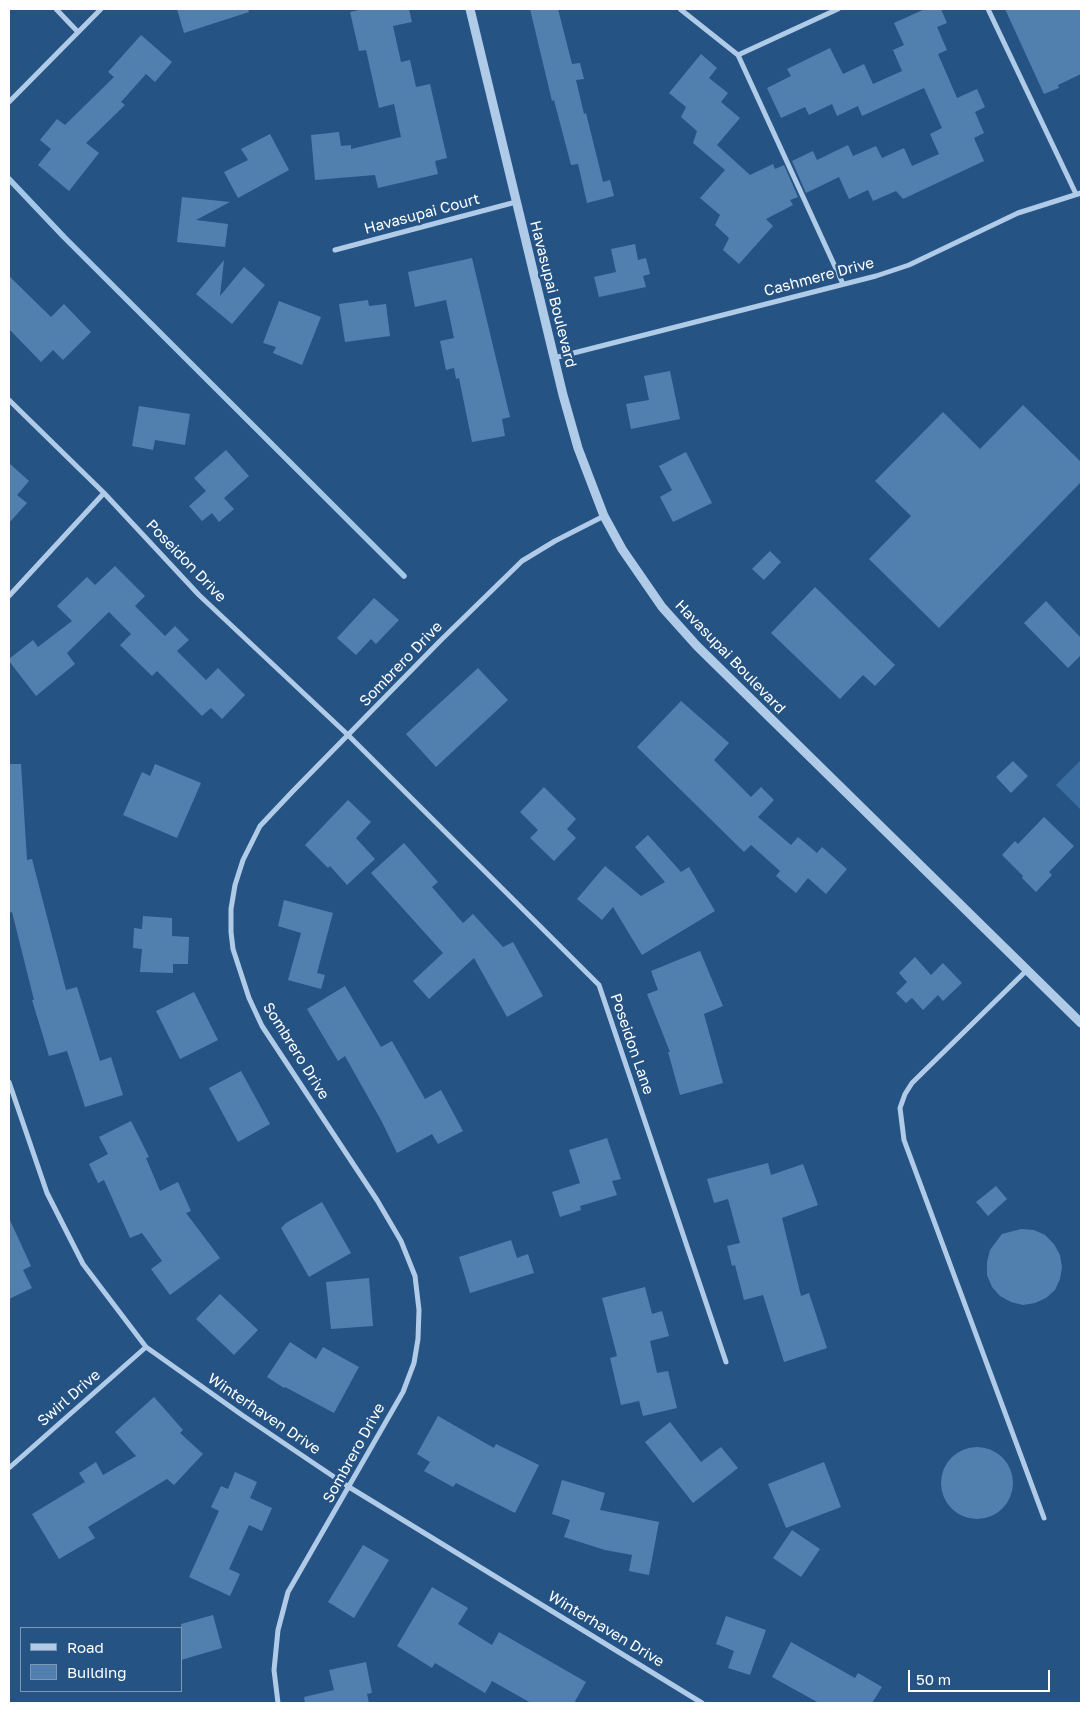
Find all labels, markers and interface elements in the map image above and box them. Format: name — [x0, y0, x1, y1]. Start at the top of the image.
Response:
street label: Havasupai Court — [362, 190, 482, 238]
street label: Havasupai Boulevard — [526, 219, 580, 369]
street label: Cashmere Drive — [762, 254, 876, 300]
street label: Poseidon Drive — [142, 516, 230, 606]
street label: Havasupai Boulevard — [671, 596, 789, 718]
street label: Sombrero Drive — [356, 618, 446, 710]
street label: Poseidon Lane — [606, 991, 658, 1097]
street label: Sombrero Drive — [259, 999, 333, 1103]
street label: Swirl Drive — [34, 1366, 104, 1430]
street label: Winterhaven Drive — [204, 1370, 324, 1458]
street label: Sombrero Drive — [319, 1400, 389, 1506]
street label: Winterhaven Drive — [545, 1587, 667, 1671]
legend — [20, 1627, 182, 1692]
text: Road — [67, 1638, 104, 1656]
scale bar — [910, 1660, 1052, 1692]
text: Building — [67, 1663, 127, 1681]
text: 50 m — [916, 1670, 951, 1688]

